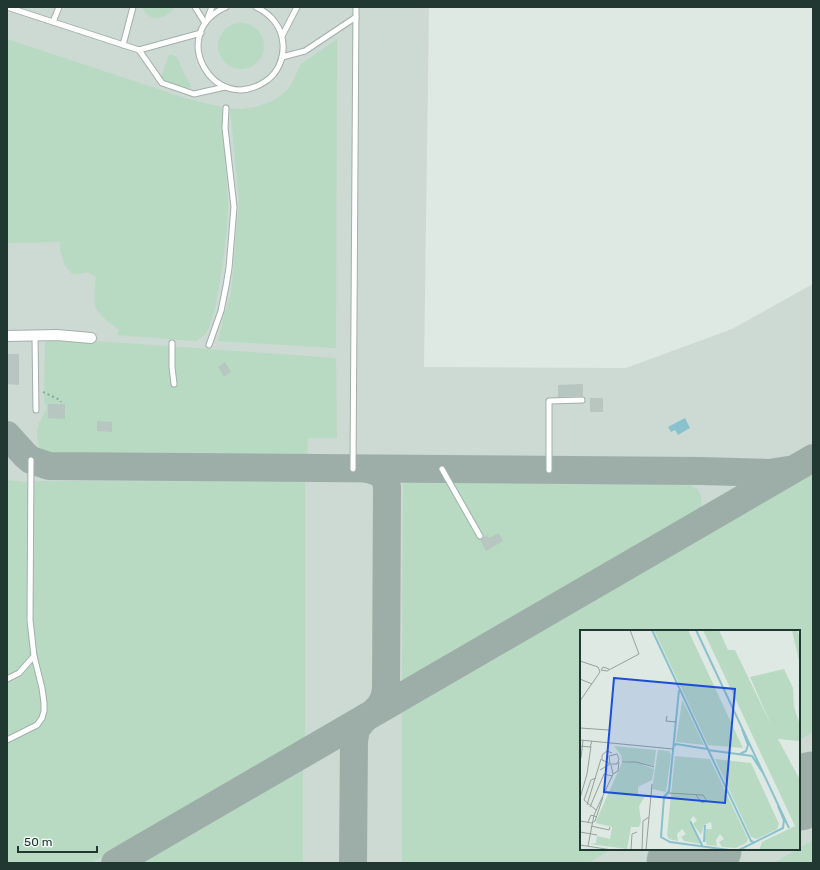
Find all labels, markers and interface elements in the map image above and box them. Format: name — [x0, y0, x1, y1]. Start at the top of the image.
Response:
inset map — [580, 630, 800, 850]
scale bar — [18, 828, 97, 854]
text: 50 m — [24, 835, 52, 849]

